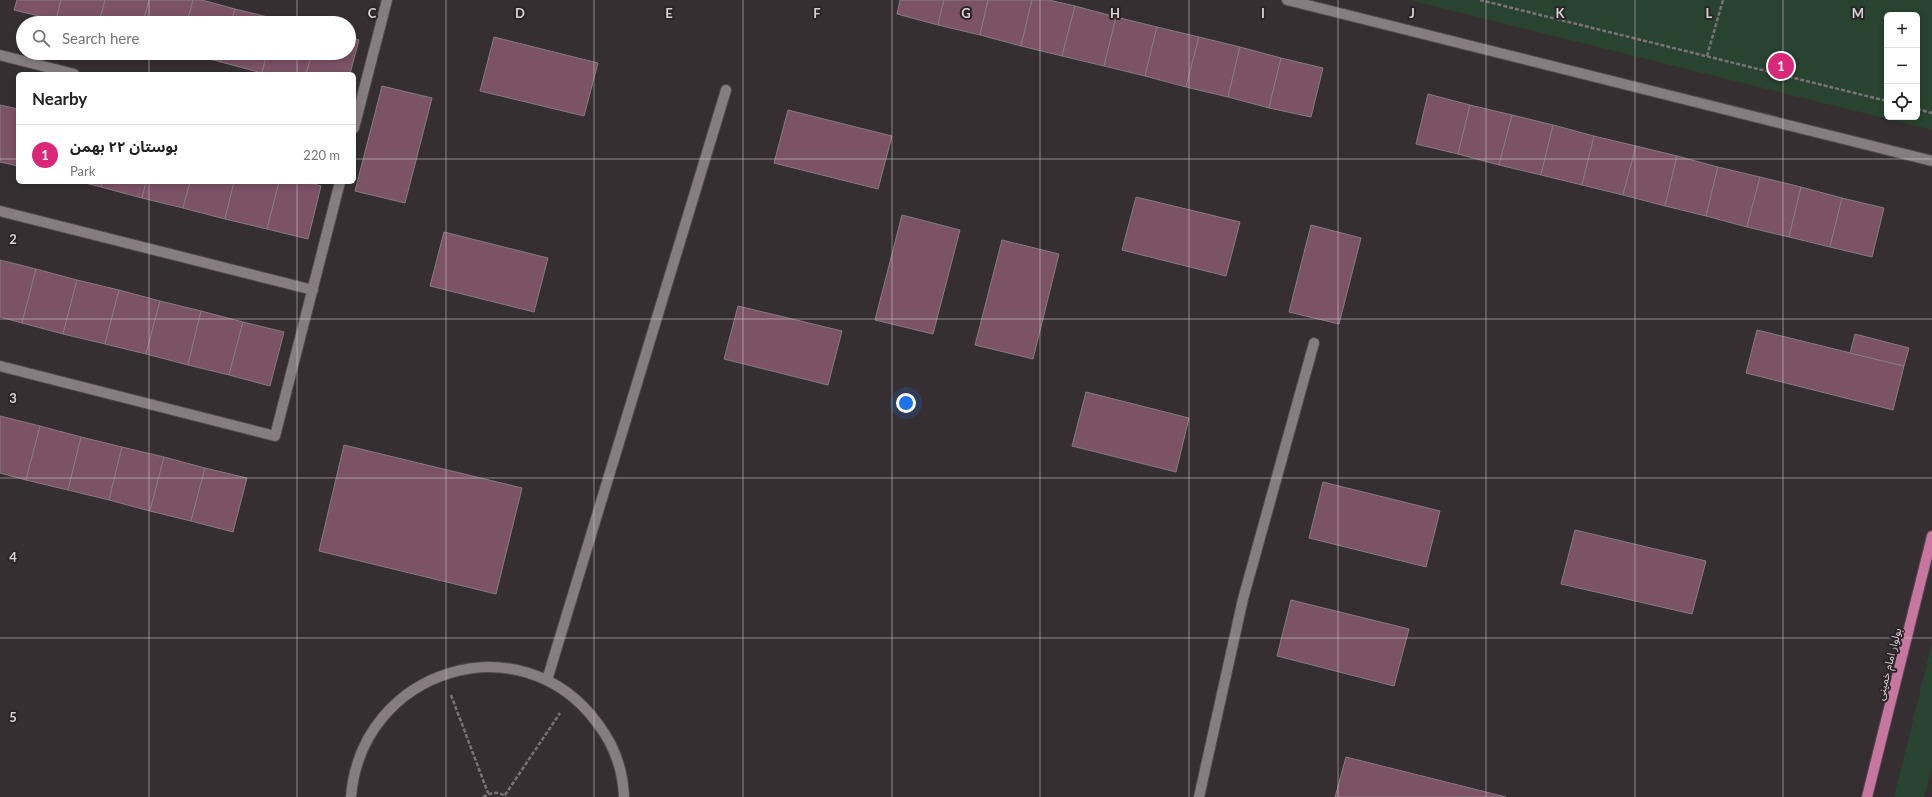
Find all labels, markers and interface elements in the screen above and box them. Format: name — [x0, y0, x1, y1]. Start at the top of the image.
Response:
text: C — [368, 5, 377, 21]
text: D — [515, 5, 525, 21]
text: E — [665, 5, 673, 21]
text: F — [813, 5, 821, 21]
text: G — [961, 5, 971, 21]
text: H — [1110, 5, 1120, 21]
text: I — [1261, 5, 1265, 21]
text: J — [1409, 5, 1415, 21]
text: K — [1556, 5, 1566, 21]
text: L — [1706, 5, 1713, 21]
text: M — [1852, 5, 1864, 21]
map controls — [1884, 12, 1920, 120]
button: + — [1884, 12, 1920, 48]
search box — [16, 16, 356, 60]
icon: search — [30, 27, 52, 49]
text: Search here — [62, 29, 139, 47]
button: − — [1884, 48, 1920, 84]
pin: 1 — [1768, 51, 1794, 81]
button: locate — [1884, 84, 1920, 120]
text: Nearby — [32, 88, 87, 109]
text: بوستان ۲۲ بهمن — [70, 137, 178, 155]
text: 1 — [41, 147, 49, 163]
text: 220 m — [303, 147, 340, 163]
text: Park — [70, 163, 95, 179]
text: 2 — [9, 231, 17, 247]
text: 3 — [9, 390, 17, 406]
your location — [896, 393, 916, 413]
text: 4 — [9, 549, 17, 565]
street label: بولوار امام خمینی — [1873, 626, 1905, 702]
text: 5 — [9, 709, 17, 725]

